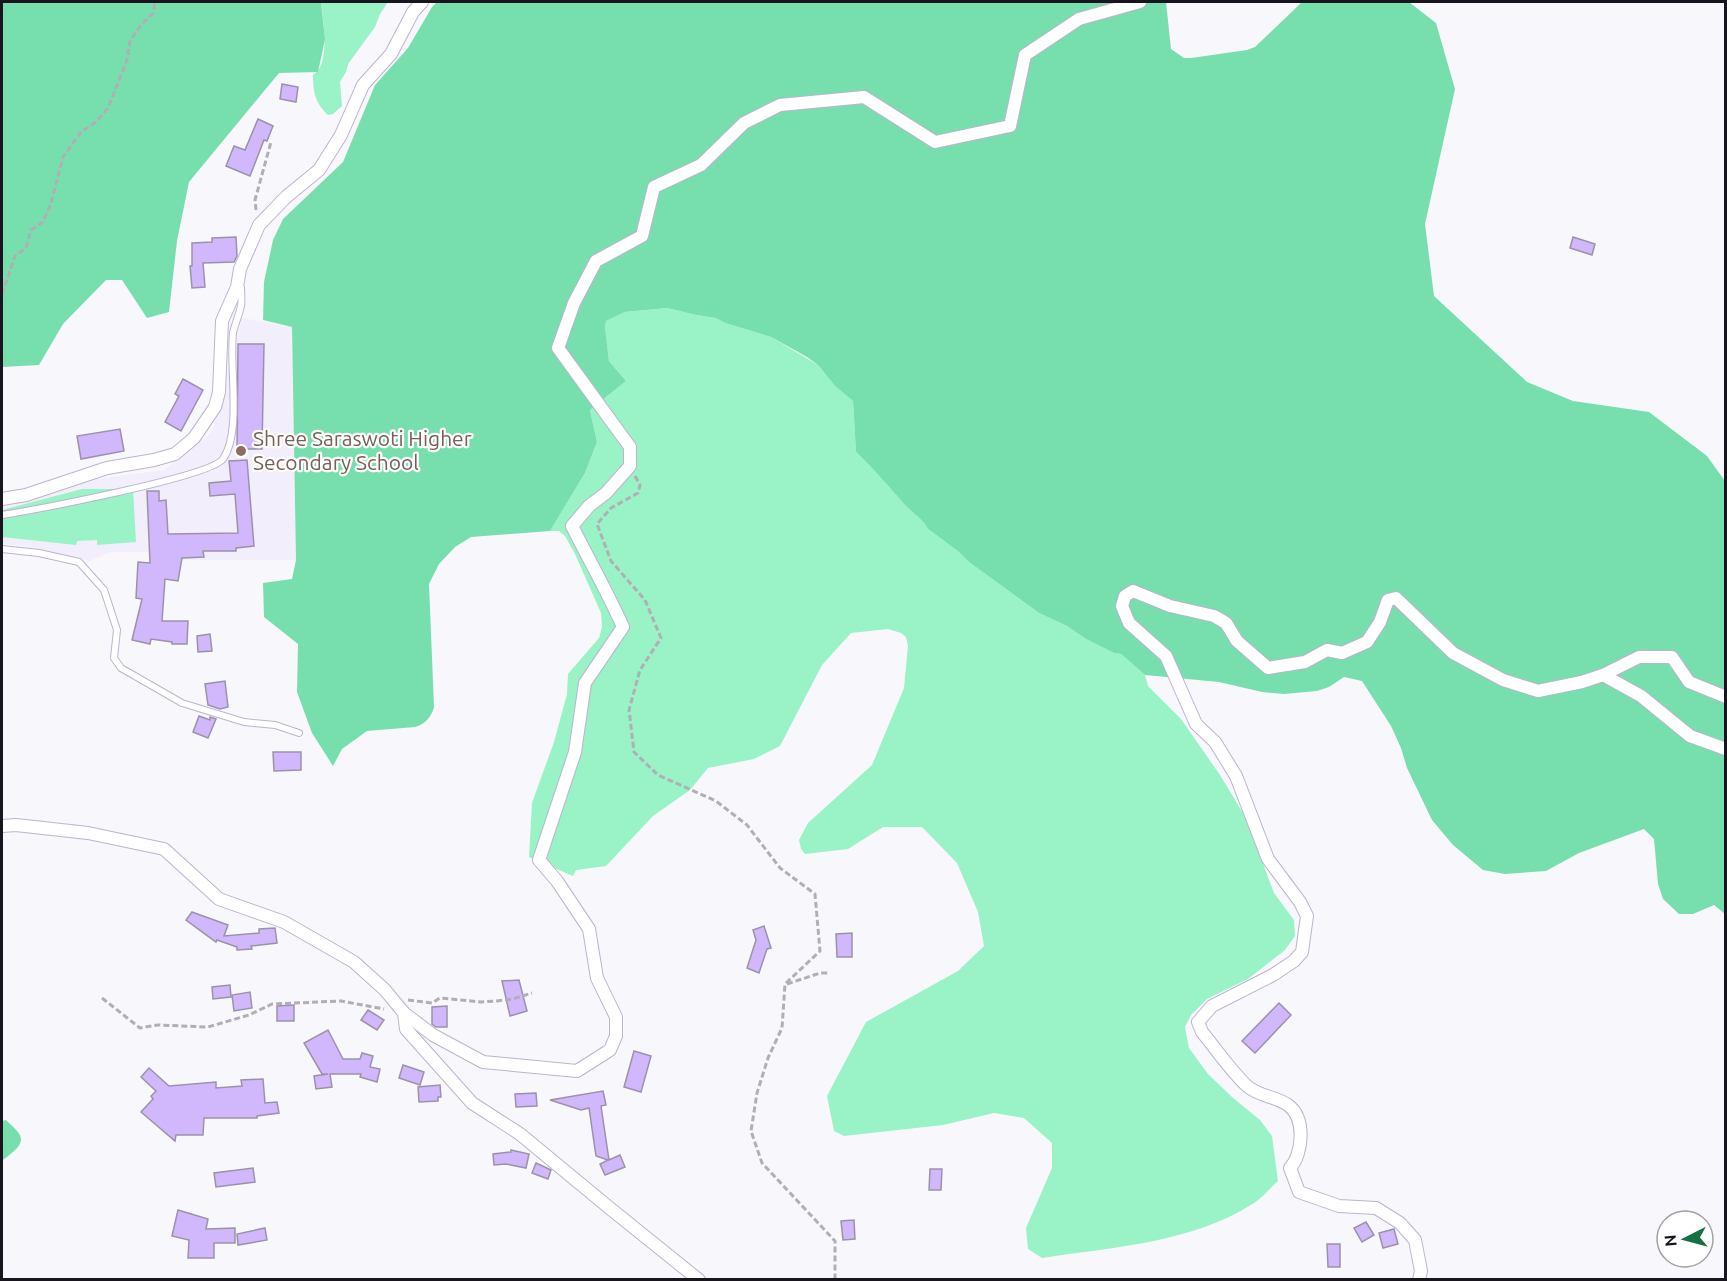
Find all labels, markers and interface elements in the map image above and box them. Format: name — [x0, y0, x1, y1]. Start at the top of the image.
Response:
place label: Shree Saraswoti Higher Secondary School — [253, 426, 472, 474]
marker: Shree Saraswoti Higher Secondary School — [234, 444, 248, 458]
north arrow — [1655, 1209, 1715, 1269]
text: N — [1661, 1234, 1680, 1247]

